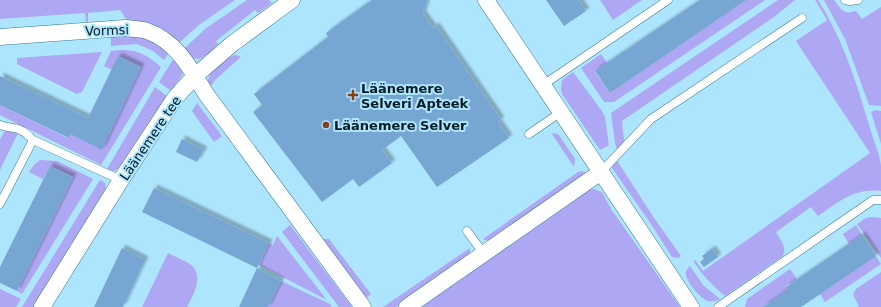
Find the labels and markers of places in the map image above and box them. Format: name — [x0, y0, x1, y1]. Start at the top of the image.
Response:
place label: Läänemere Selveri Apteek — [361, 81, 469, 111]
marker: Läänemere Selveri Apteek — [348, 90, 358, 100]
place label: Läänemere Selver — [334, 118, 467, 133]
marker: Läänemere Selver — [321, 120, 331, 130]

